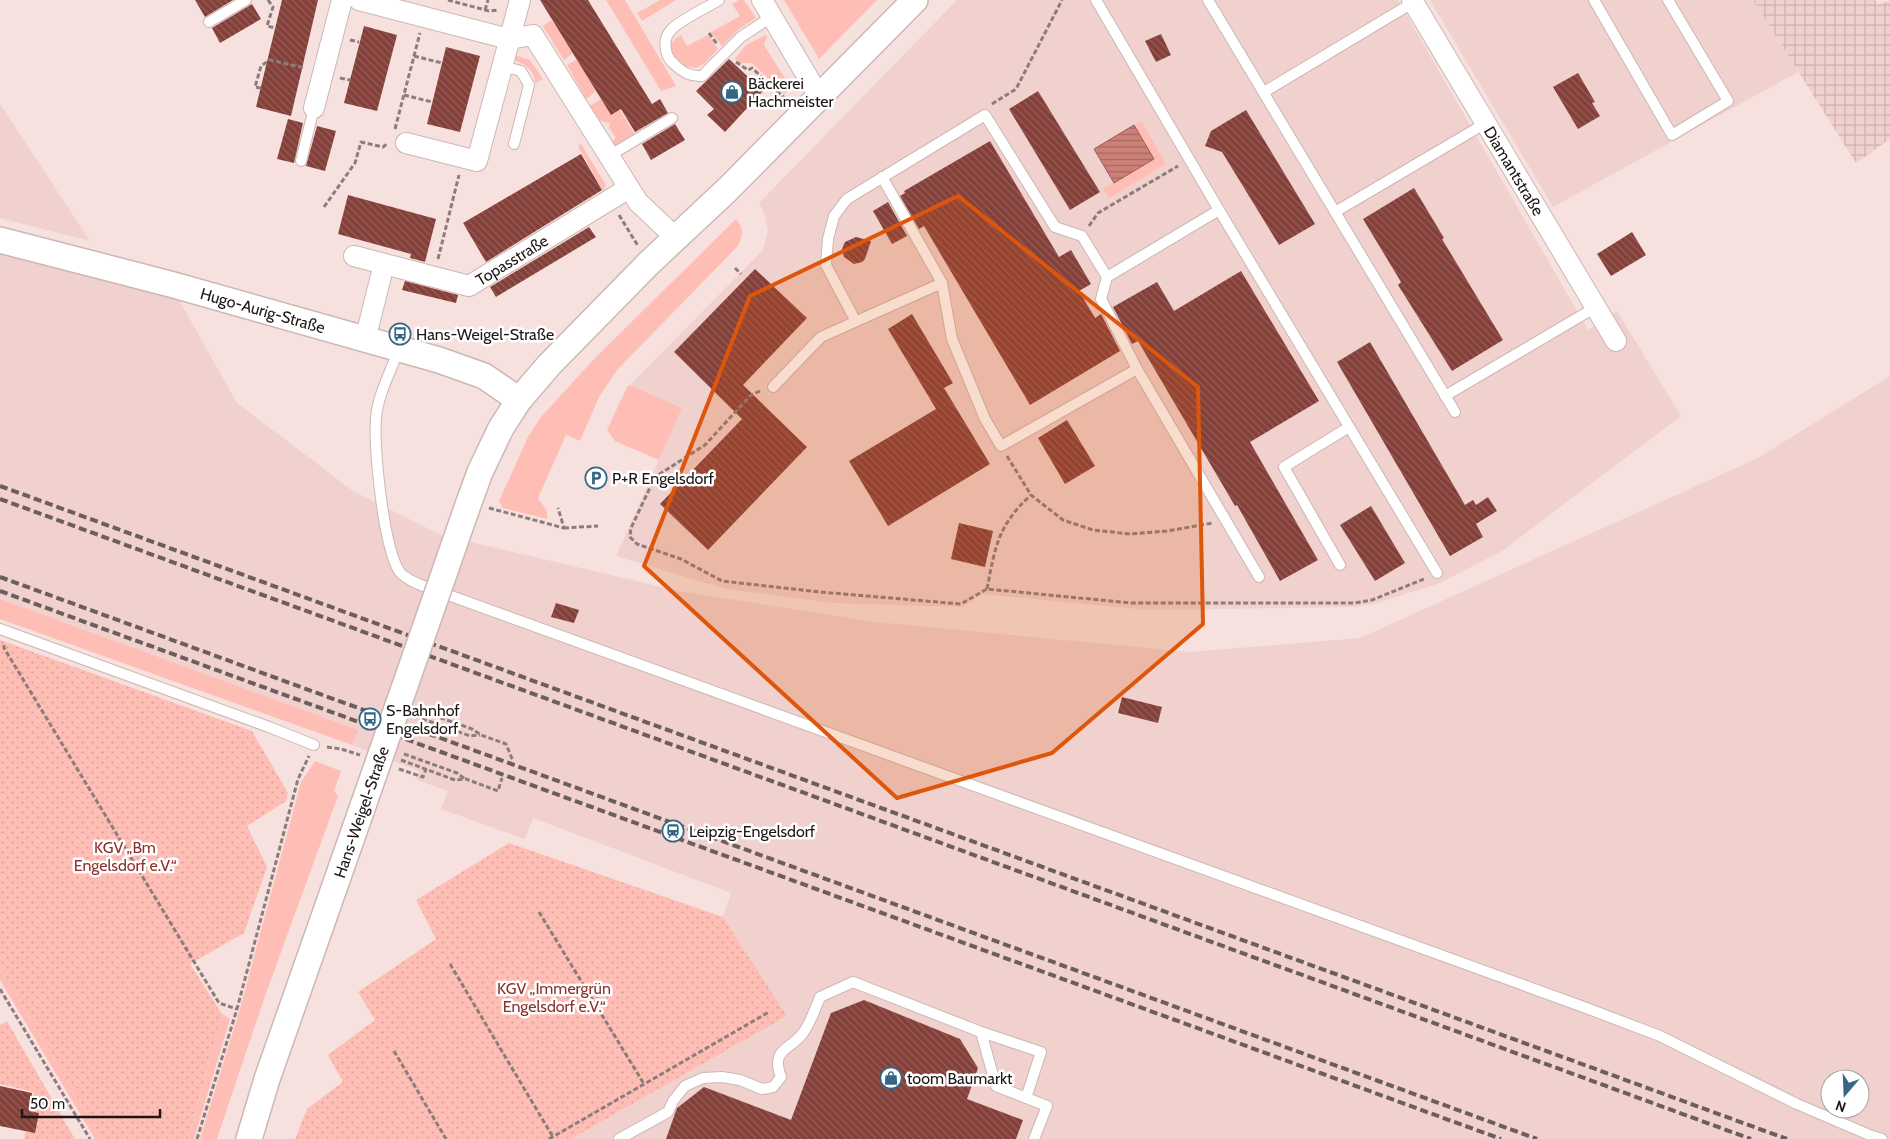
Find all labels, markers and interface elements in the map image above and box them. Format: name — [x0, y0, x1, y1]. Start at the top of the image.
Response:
place label: Bäckerei Hachmeister — [748, 74, 835, 111]
shop icon: Bäckerei Hachmeister — [720, 80, 744, 104]
street label: Diamantstraße — [1480, 123, 1548, 219]
street label: Topasstraße — [472, 231, 552, 290]
street label: Hugo-Aurig-Straße — [198, 284, 327, 337]
bus stop icon: Hans-Weigel-Straße — [388, 322, 412, 346]
place label: Hans-Weigel-Straße — [416, 325, 554, 344]
parking icon: P+R Engelsdorf — [584, 466, 608, 490]
place label: P+R Engelsdorf — [612, 469, 714, 488]
place label: S-Bahnhof Engelsdorf — [386, 701, 460, 738]
bus stop icon: S-Bahnhof Engelsdorf — [358, 707, 382, 731]
street label: Hans-Weigel-Straße — [330, 744, 393, 881]
station icon: Leipzig-Engelsdorf — [661, 819, 685, 843]
place label: Leipzig-Engelsdorf — [689, 822, 816, 841]
park label: KGV „Bm Engelsdorf e.V.“ — [74, 838, 177, 875]
park label: KGV „Immergrün Engelsdorf e.V.“ — [497, 979, 611, 1016]
shop icon: toom Baumarkt — [879, 1066, 903, 1090]
place label: toom Baumarkt — [907, 1069, 1013, 1088]
north arrow — [1820, 1069, 1870, 1119]
scale bar — [22, 1086, 160, 1118]
text: 50 m — [30, 1095, 65, 1113]
text: N — [1833, 1096, 1848, 1116]

